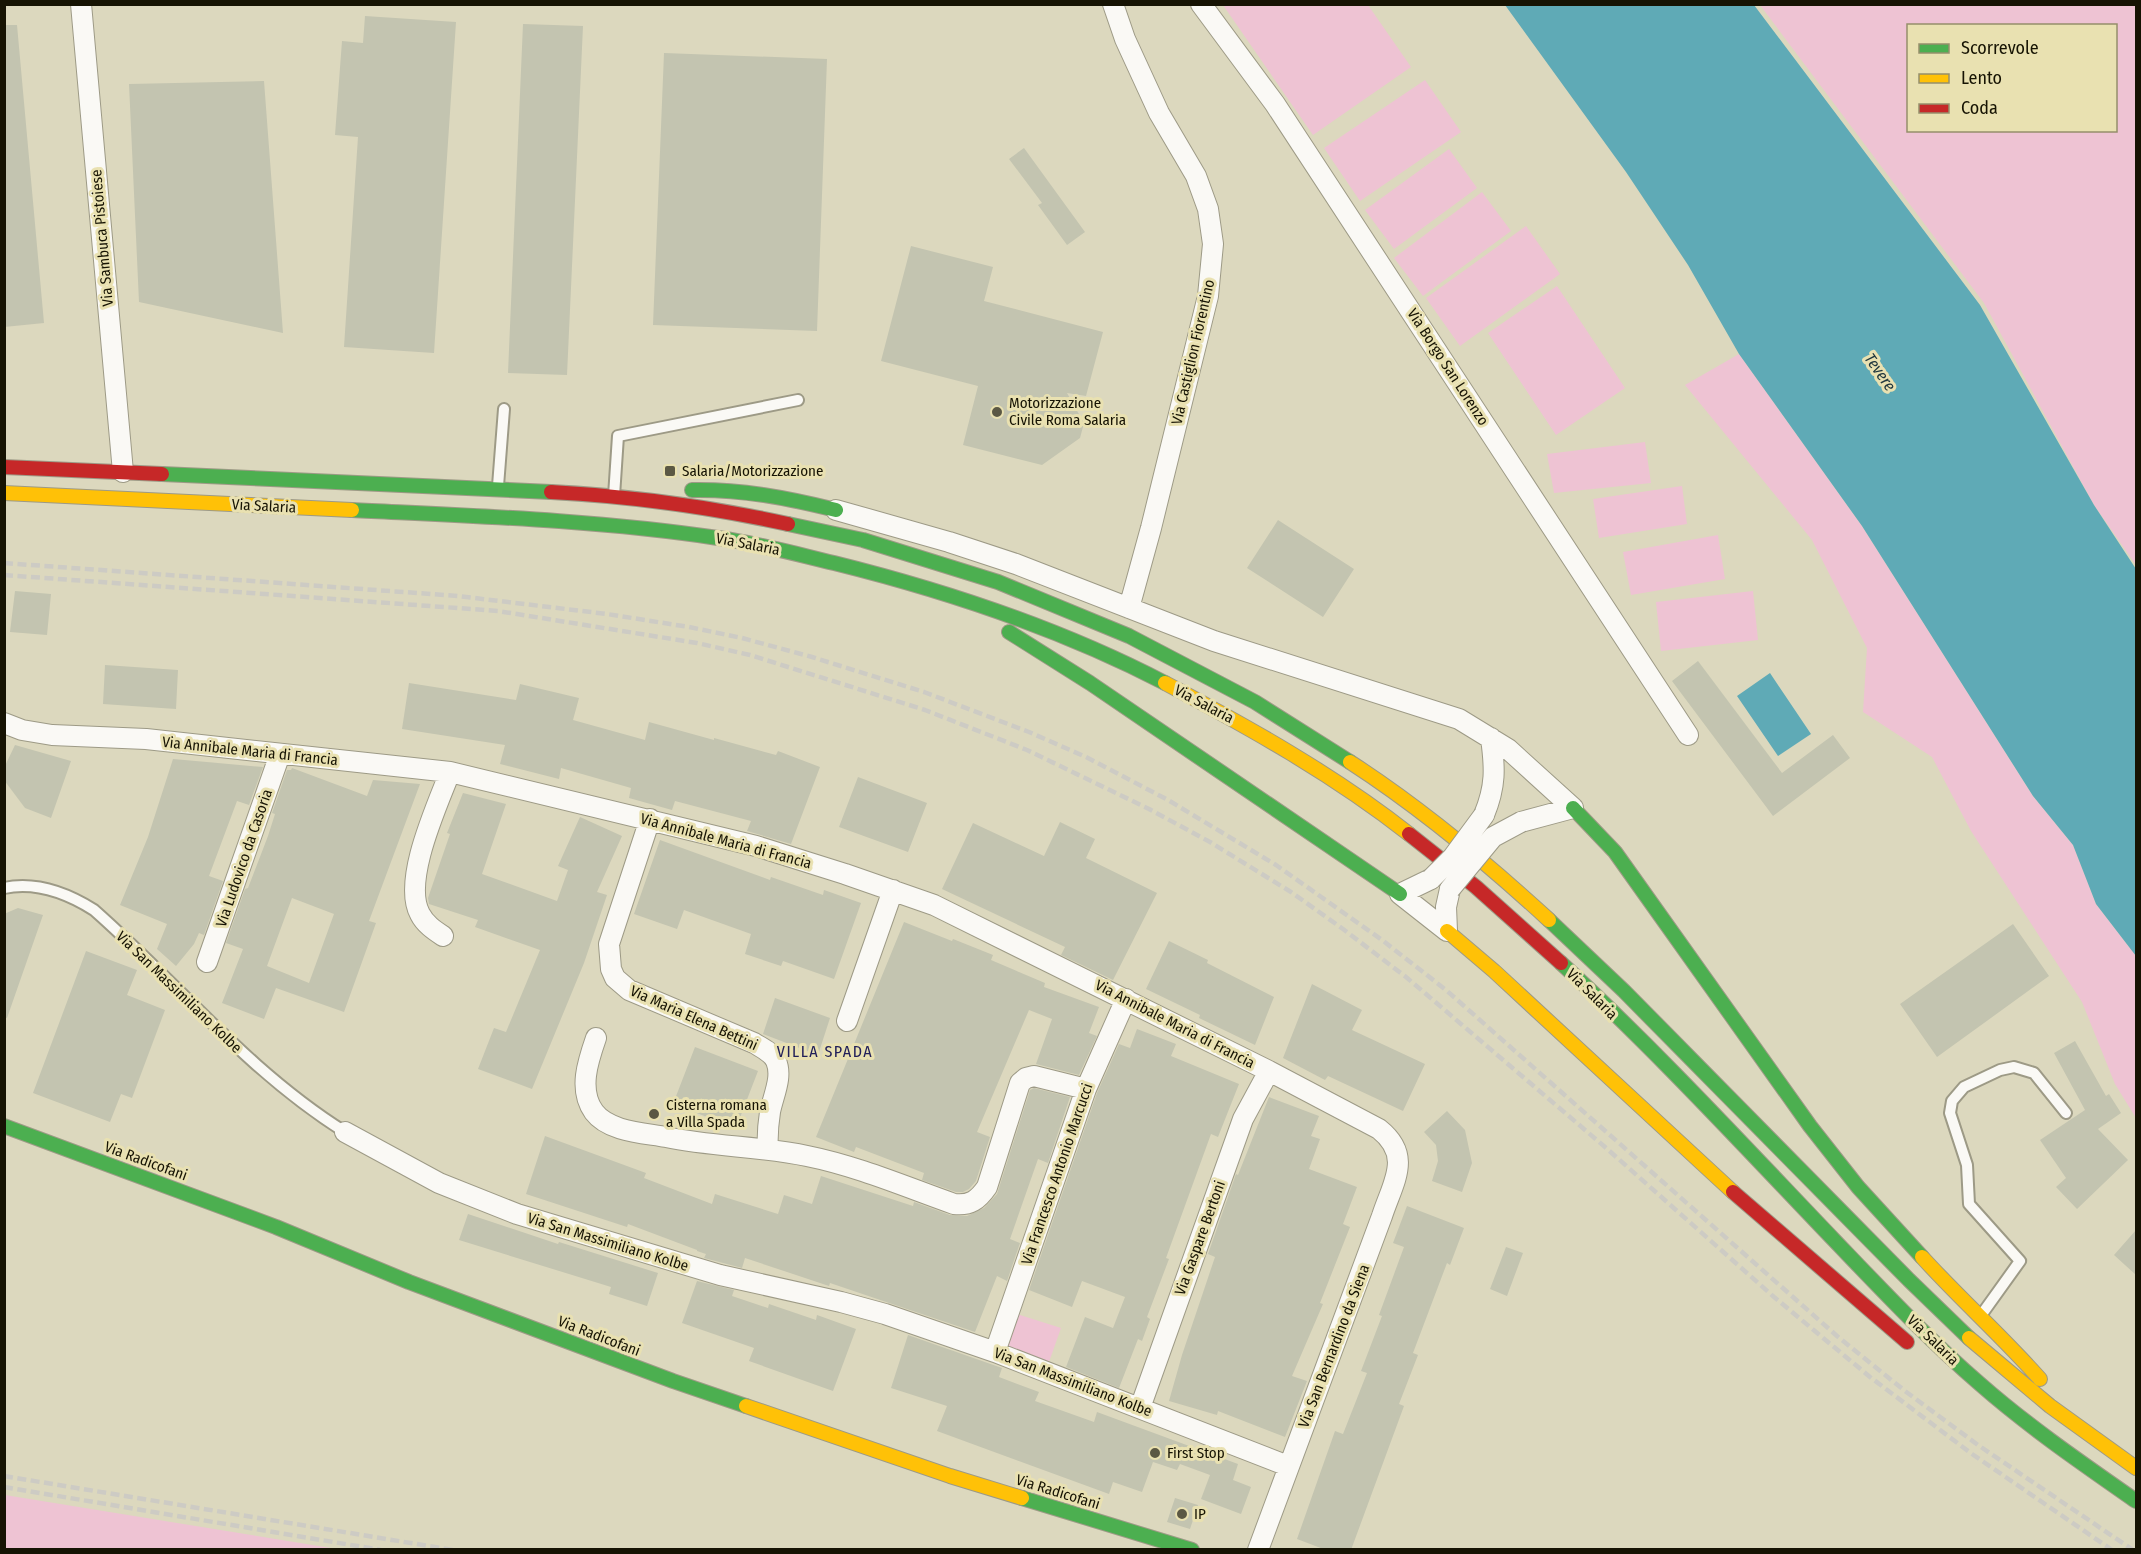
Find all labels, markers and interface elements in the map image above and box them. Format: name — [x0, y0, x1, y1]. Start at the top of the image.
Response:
legend — [1907, 24, 2117, 132]
text: Scorrevole — [1961, 37, 2039, 59]
text: Lento — [1961, 67, 2002, 89]
text: Coda — [1961, 97, 1998, 119]
street label: Via Sambuca Pistoiese — [87, 169, 117, 307]
street label: Via Castiglion Fiorentino — [1168, 277, 1219, 426]
street label: Via Borgo San Lorenzo — [1403, 305, 1493, 429]
water label: Tevere — [1860, 350, 1900, 395]
place label: Motorizzazione Civile Roma Salaria — [1009, 394, 1126, 429]
marker: Motorizzazione Civile Roma Salaria — [990, 405, 1004, 419]
place label: Salaria/Motorizzazione — [682, 462, 823, 480]
marker: Salaria/Motorizzazione — [663, 464, 677, 478]
street label: Via Salaria — [231, 495, 297, 517]
street label: Via Salaria — [715, 529, 781, 559]
street label: Via Salaria — [1171, 681, 1237, 727]
street label: Via Annibale Maria di Francia — [161, 733, 339, 769]
street label: Via Ludovico da Casoria — [212, 787, 276, 929]
street label: Via Annibale Maria di Francia — [638, 809, 814, 873]
street label: Via San Massimiliano Kolbe — [112, 927, 246, 1057]
street label: Via Salaria — [1563, 965, 1621, 1023]
street label: Via Annibale Maria di Francia — [1092, 976, 1258, 1072]
street label: Via Maria Elena Bettini — [627, 982, 761, 1054]
district label: VILLA SPADA — [777, 1042, 873, 1061]
street label: Via Francesco Antonio Marcucci — [1017, 1081, 1097, 1267]
place label: Cisterna romana a Villa Spada — [666, 1096, 767, 1131]
marker: Cisterna romana a Villa Spada — [647, 1107, 661, 1121]
street label: Via Radicofani — [102, 1138, 190, 1184]
street label: Via Gaspare Bertoni — [1171, 1178, 1229, 1298]
street label: Via San Massimiliano Kolbe — [525, 1209, 691, 1275]
street label: Via San Bernardino da Siena — [1295, 1262, 1373, 1430]
street label: Via Salaria — [1904, 1311, 1962, 1369]
street label: Via Radicofani — [555, 1312, 643, 1360]
street label: Via San Massimiliano Kolbe — [992, 1344, 1154, 1420]
place label: First Stop — [1167, 1444, 1225, 1462]
marker: First Stop — [1148, 1446, 1162, 1460]
street label: Via Radicofani — [1014, 1471, 1102, 1513]
place label: IP — [1194, 1505, 1206, 1523]
marker: IP — [1175, 1507, 1189, 1521]

